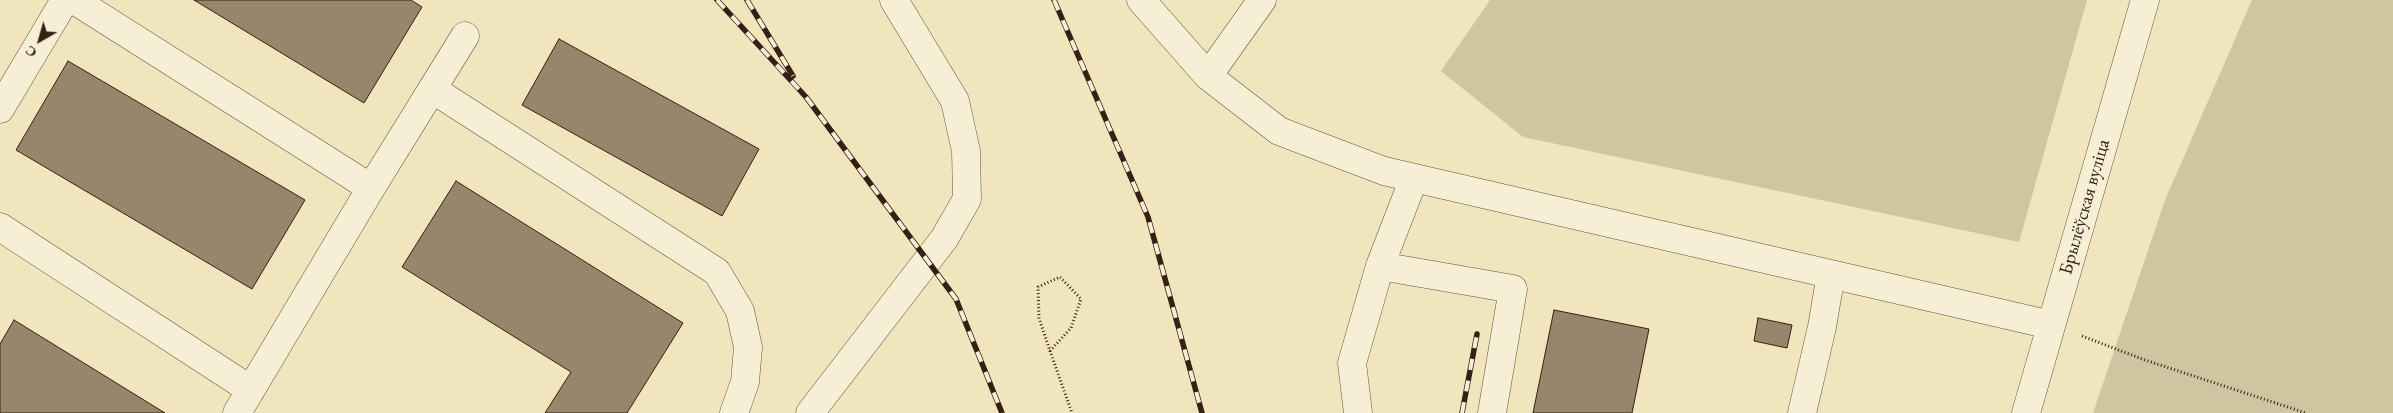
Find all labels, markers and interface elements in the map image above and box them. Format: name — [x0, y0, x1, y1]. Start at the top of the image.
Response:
north arrow — [15, 15, 65, 65]
text: С — [21, 42, 40, 62]
street label: Брылёўская вуліца — [2055, 137, 2115, 277]

